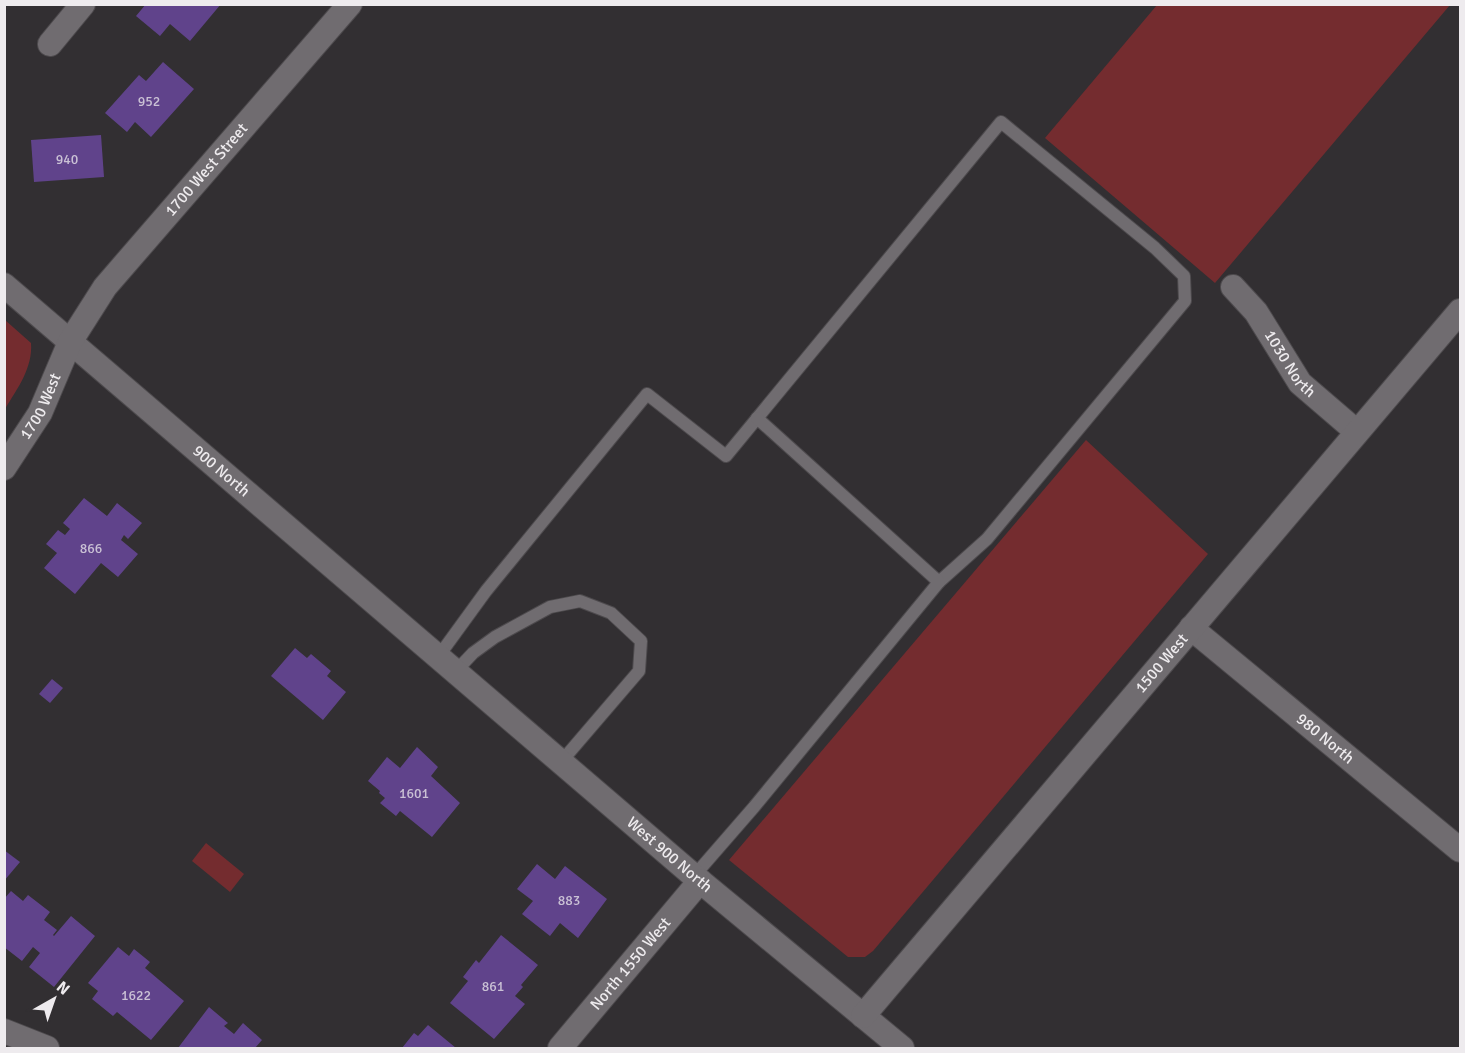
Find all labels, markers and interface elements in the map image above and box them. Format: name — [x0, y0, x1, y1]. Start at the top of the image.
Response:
house number: 952 — [138, 93, 160, 110]
street label: 1700 West Street — [161, 119, 253, 221]
house number: 940 — [56, 151, 78, 168]
street label: 1030 North — [1260, 326, 1320, 402]
street label: 1700 West — [15, 370, 66, 443]
street label: 900 North — [188, 441, 254, 501]
house number: 866 — [80, 540, 102, 557]
street label: 1500 West — [1131, 629, 1193, 697]
street label: 980 North — [1292, 709, 1358, 768]
house number: 1601 — [399, 785, 429, 802]
street label: West 900 North — [622, 813, 716, 897]
house number: 883 — [558, 892, 580, 909]
street label: North 1550 West — [586, 913, 676, 1014]
north arrow — [24, 969, 84, 1029]
text: N — [52, 977, 74, 1000]
house number: 861 — [482, 978, 504, 995]
house number: 1622 — [121, 987, 151, 1004]

